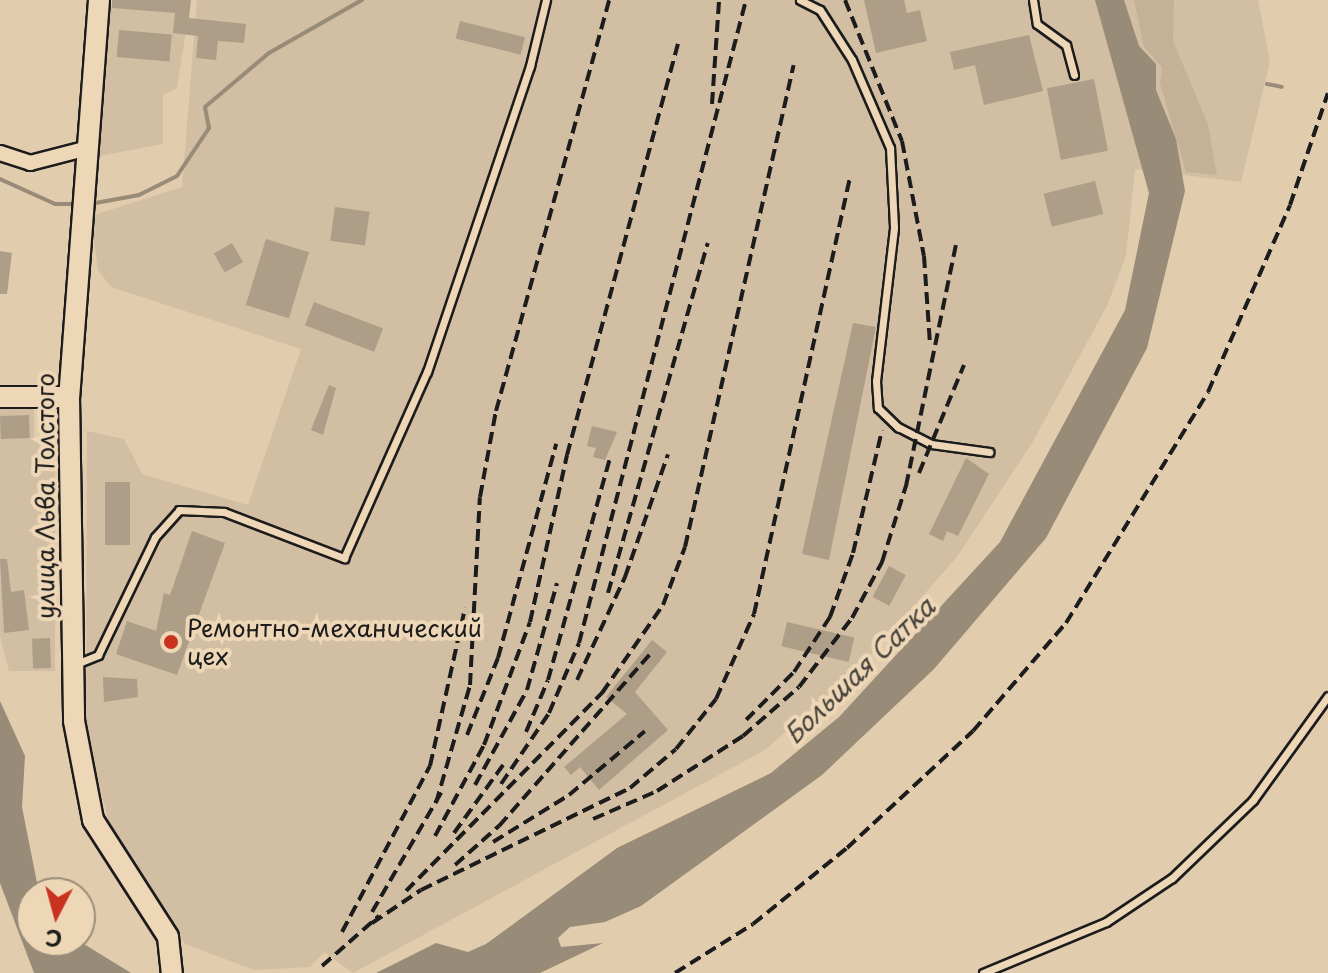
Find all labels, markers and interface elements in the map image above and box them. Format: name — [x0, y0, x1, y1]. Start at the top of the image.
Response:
street label: улица Льва Толстого — [31, 372, 59, 620]
water label: Большая Сатка — [777, 590, 941, 750]
place label: Ремонтно-механический цех — [187, 614, 482, 670]
marker: Ремонтно-механический цех — [162, 633, 180, 651]
north arrow — [16, 877, 96, 957]
text: С — [44, 922, 64, 957]

